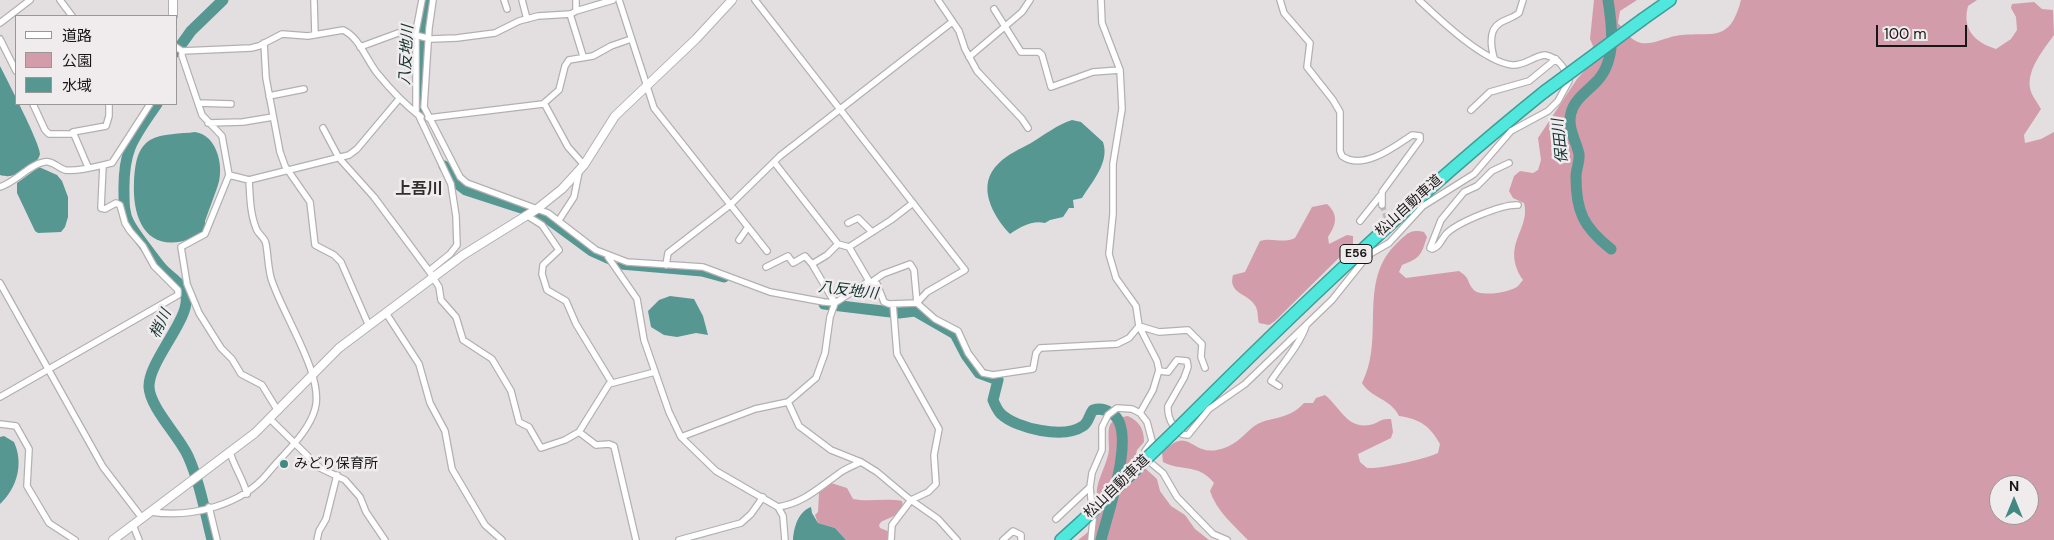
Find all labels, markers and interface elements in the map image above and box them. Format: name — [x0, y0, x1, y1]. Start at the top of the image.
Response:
legend — [15, 15, 178, 105]
scale bar — [1879, 15, 1970, 47]
text: 100 m — [1884, 24, 1927, 44]
water label: 八反地川 — [396, 25, 418, 85]
text: 道路 — [62, 26, 92, 46]
text: 公園 — [62, 51, 92, 71]
text: 水域 — [62, 76, 92, 96]
water label: 保田川 — [1550, 118, 1572, 164]
street label: 松山自動車道 — [1372, 172, 1446, 240]
district label: 上吾川 — [395, 180, 443, 200]
road number: E56 — [1340, 244, 1372, 264]
water label: 八反地川 — [817, 278, 879, 304]
water label: 梢川 — [146, 307, 176, 341]
street label: 松山自動車道 — [1081, 452, 1153, 522]
place label: みどり保育所 — [294, 456, 378, 472]
marker: みどり保育所 — [278, 458, 290, 470]
north arrow — [1989, 475, 2039, 525]
text: N — [2009, 477, 2019, 495]

